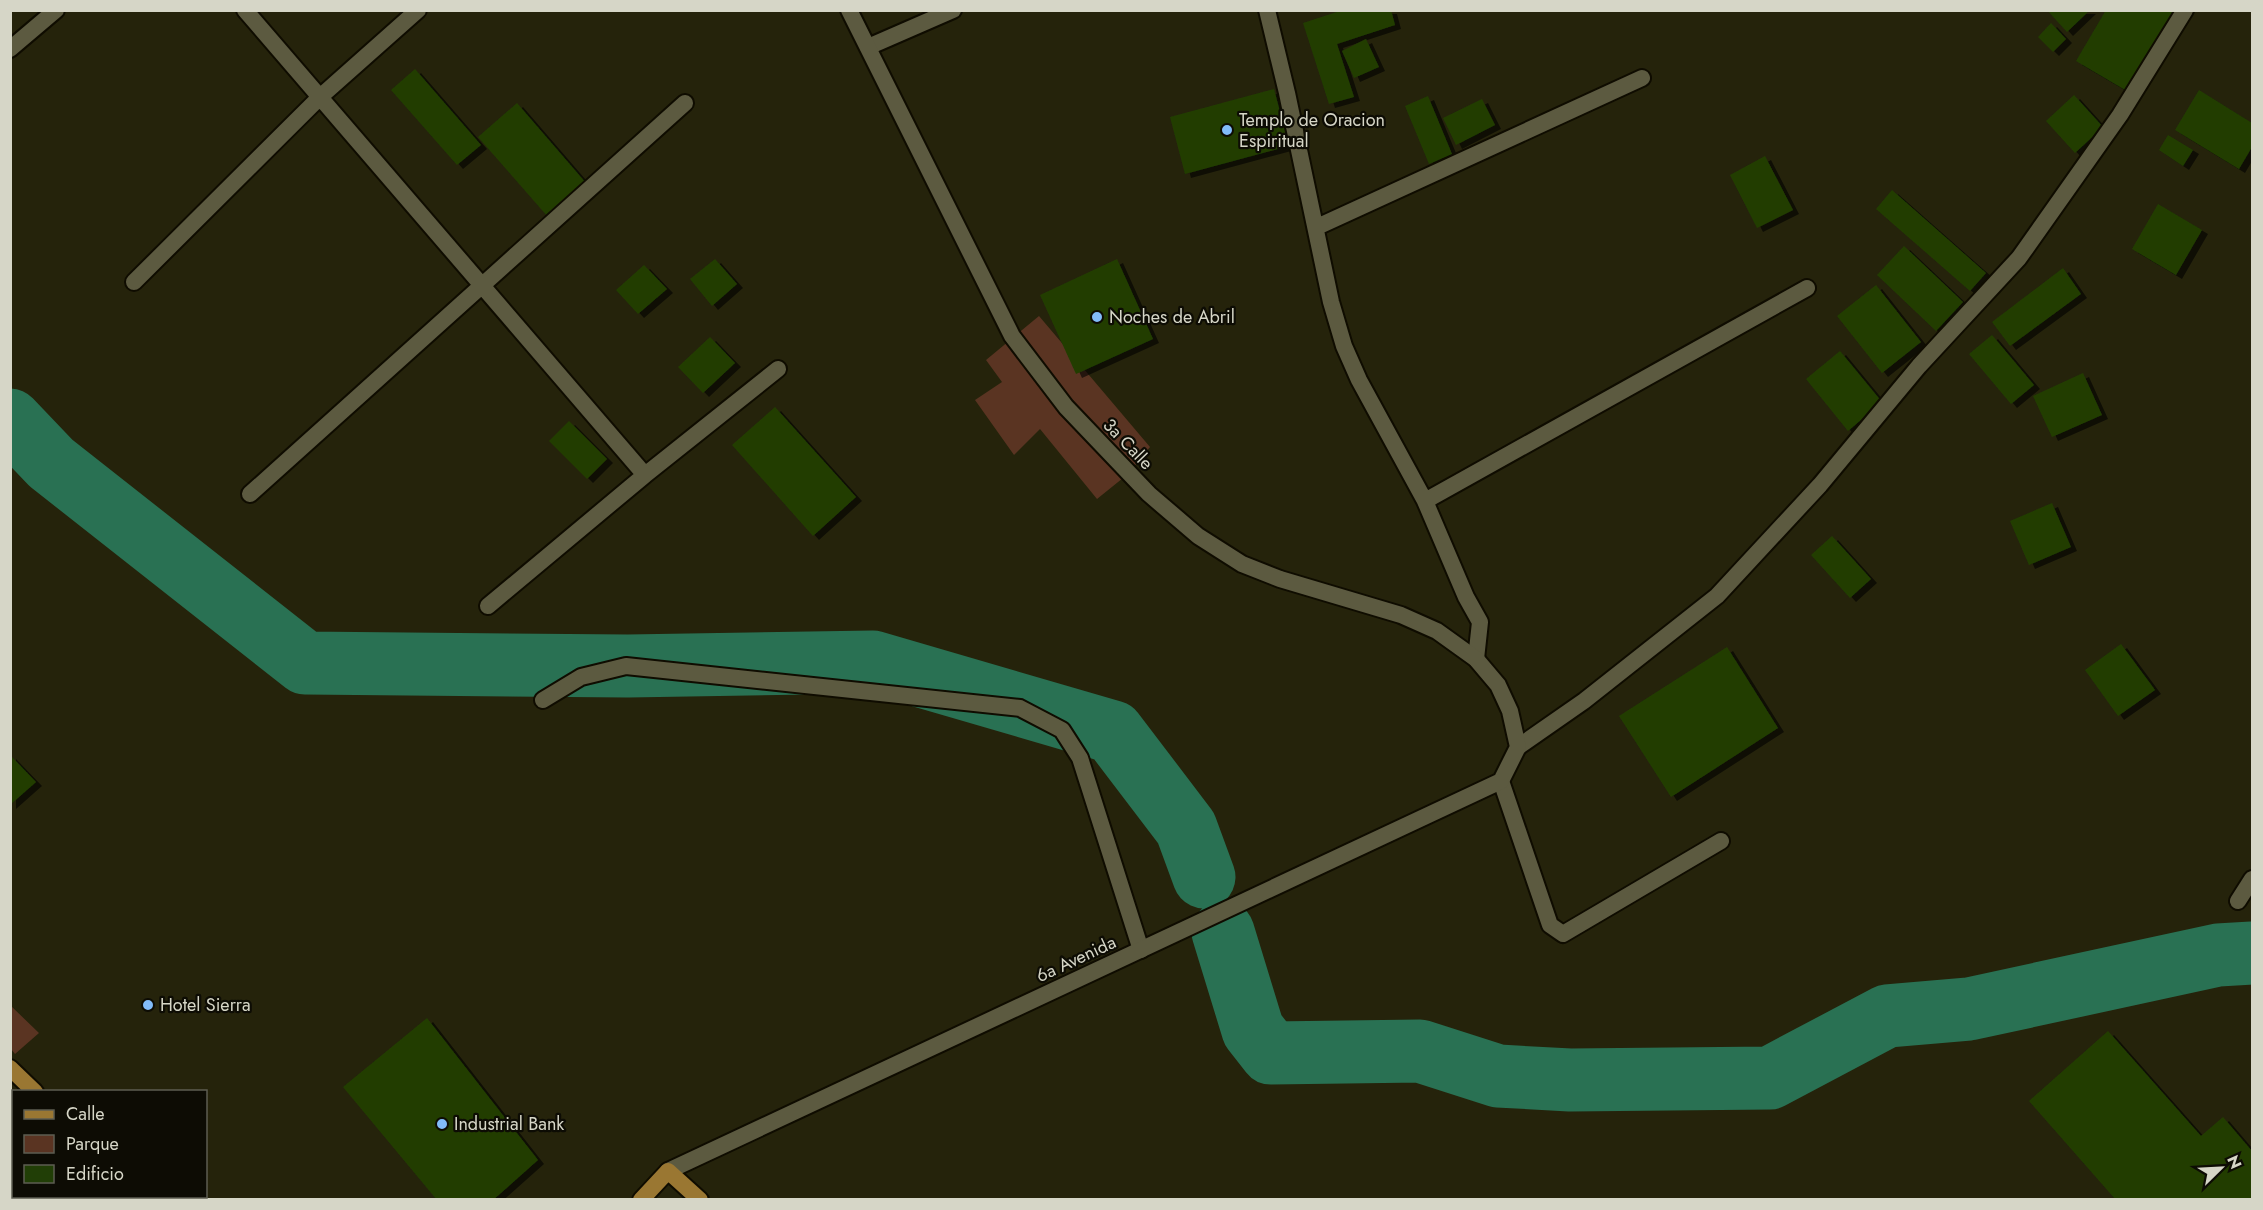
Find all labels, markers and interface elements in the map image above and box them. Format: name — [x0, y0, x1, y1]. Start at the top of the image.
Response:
place label: Templo de Oracion Espiritual — [1239, 107, 1385, 154]
marker: Templo de Oracion Espiritual — [1220, 123, 1234, 137]
place label: Noches de Abril — [1109, 304, 1235, 330]
marker: Noches de Abril — [1090, 310, 1104, 324]
street label: 3a Calle — [1097, 413, 1159, 475]
street label: 6a Avenida — [1032, 929, 1120, 989]
place label: Hotel Sierra — [160, 992, 251, 1018]
marker: Hotel Sierra — [141, 998, 155, 1012]
legend — [12, 1090, 207, 1198]
text: Calle — [66, 1101, 105, 1127]
place label: Industrial Bank — [454, 1111, 564, 1137]
marker: Industrial Bank — [435, 1117, 449, 1131]
text: Parque — [66, 1131, 119, 1157]
north arrow — [2191, 1138, 2251, 1198]
text: N — [2221, 1152, 2247, 1173]
text: Edificio — [66, 1161, 124, 1187]

